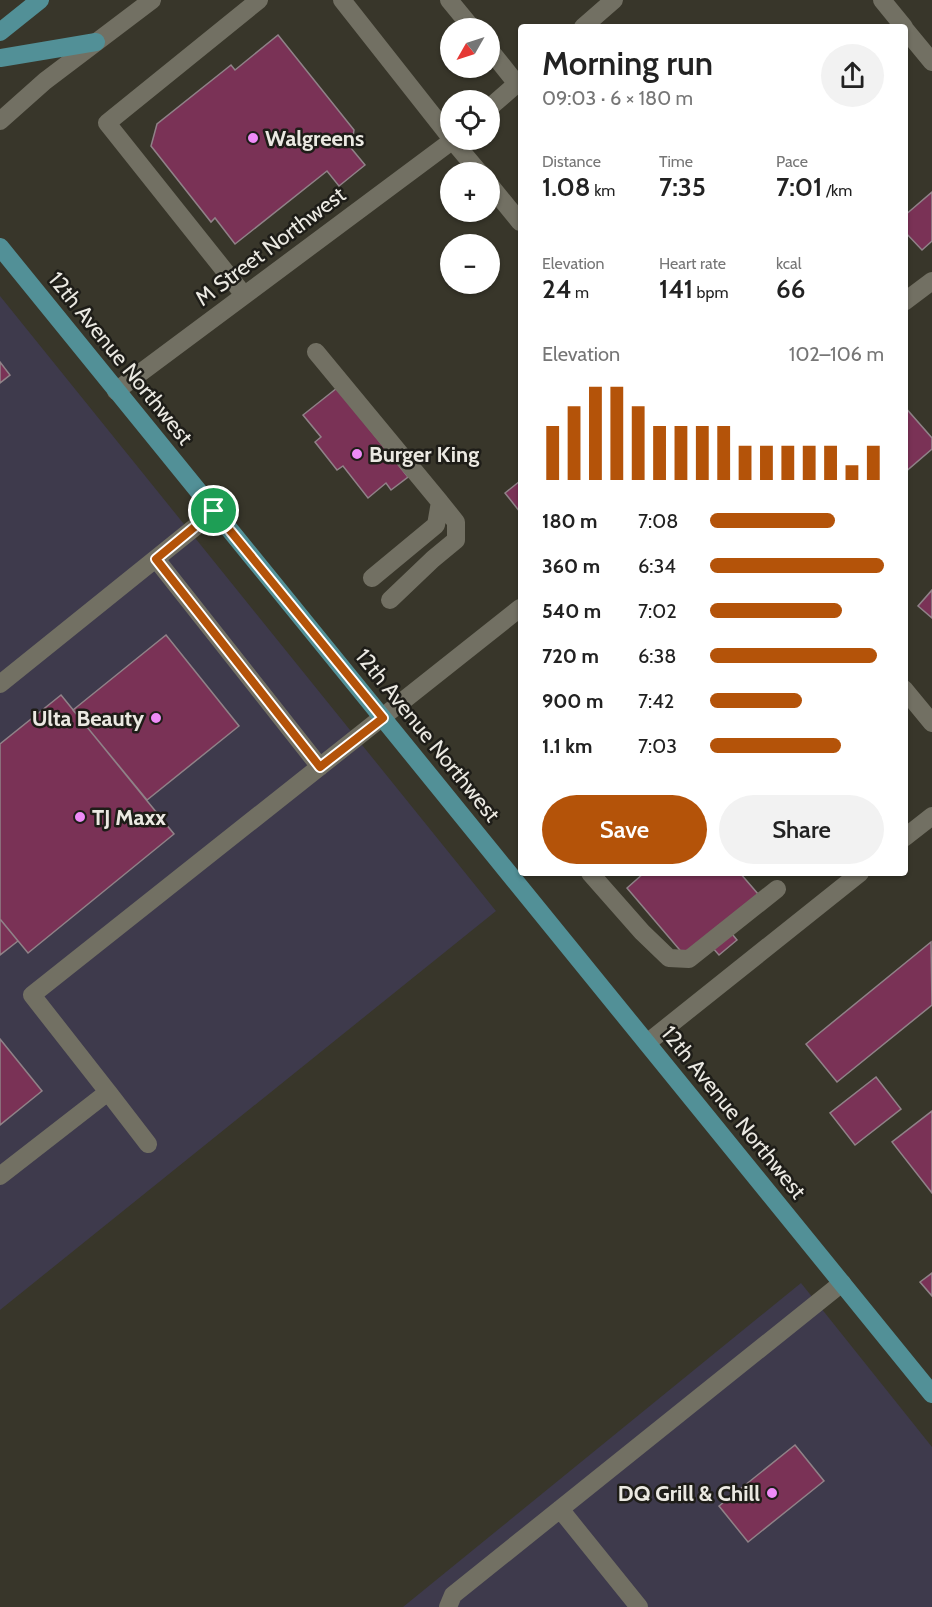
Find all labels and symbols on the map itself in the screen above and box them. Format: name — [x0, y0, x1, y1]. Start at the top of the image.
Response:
north arrow — [440, 18, 500, 78]
place label: Walgreens — [265, 125, 364, 152]
marker: Walgreens — [246, 131, 260, 145]
street label: M Street Northwest — [190, 181, 351, 312]
street label: 12th Avenue Northwest — [43, 266, 199, 451]
place label: Burger King — [369, 441, 479, 468]
marker: Burger King — [350, 447, 364, 461]
pin — [188, 485, 239, 536]
street label: 12th Avenue Northwest — [350, 643, 506, 828]
place label: Ulta Beauty — [32, 705, 144, 732]
marker: Ulta Beauty — [149, 711, 163, 725]
place label: TJ Maxx — [92, 804, 166, 831]
marker: TJ Maxx — [73, 810, 87, 824]
street label: 12th Avenue Northwest — [656, 1020, 812, 1205]
place label: DQ Grill & Chill — [618, 1480, 760, 1507]
marker: DQ Grill & Chill — [765, 1486, 779, 1500]

